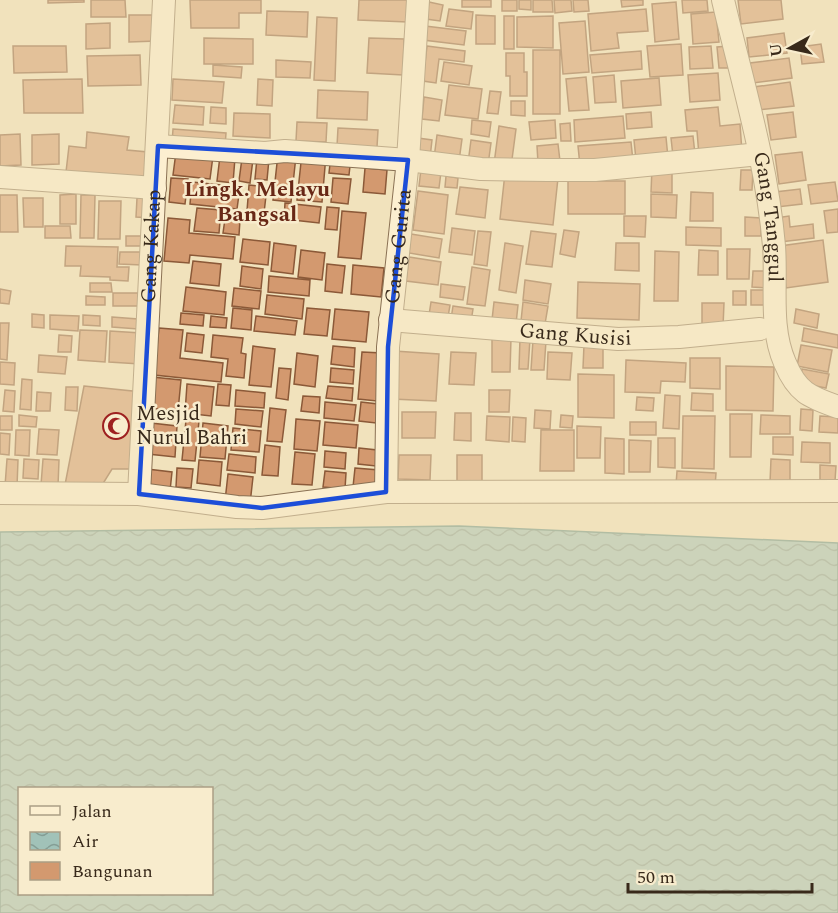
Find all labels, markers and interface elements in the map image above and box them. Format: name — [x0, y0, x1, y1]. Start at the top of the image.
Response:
north arrow — [760, 18, 820, 78]
text: U — [763, 42, 789, 58]
street label: Gang Tanggul — [744, 149, 791, 282]
district label: Lingk. Melayu Bangsal — [184, 173, 330, 231]
street label: Gang Gurita — [377, 187, 421, 306]
street label: Gang Kakap — [133, 189, 170, 304]
street label: Gang Kusisi — [518, 315, 632, 355]
place label: Mesjid Nurul Bahri — [136, 398, 247, 454]
mosque icon: Mesjid Nurul Bahri — [101, 411, 131, 441]
legend — [18, 787, 213, 895]
text: Jalan — [72, 798, 112, 825]
text: Air — [72, 828, 98, 855]
scale bar — [628, 856, 812, 894]
text: Bangunan — [72, 858, 153, 885]
text: 50 m — [637, 864, 675, 891]

